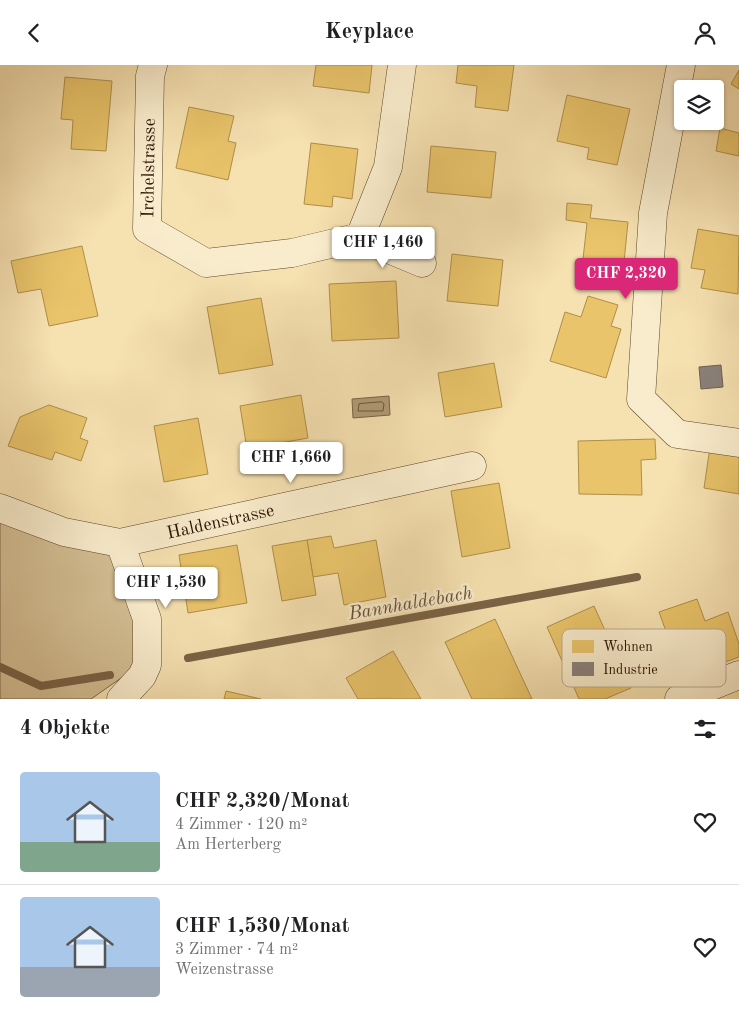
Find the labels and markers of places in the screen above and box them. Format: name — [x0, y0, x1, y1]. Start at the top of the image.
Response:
pin: CHF 1,460 — [326, 227, 440, 269]
pin: CHF 2,320 — [569, 257, 683, 300]
pin: CHF 1,660 — [234, 441, 348, 484]
pin: CHF 1,530 — [109, 567, 223, 609]

